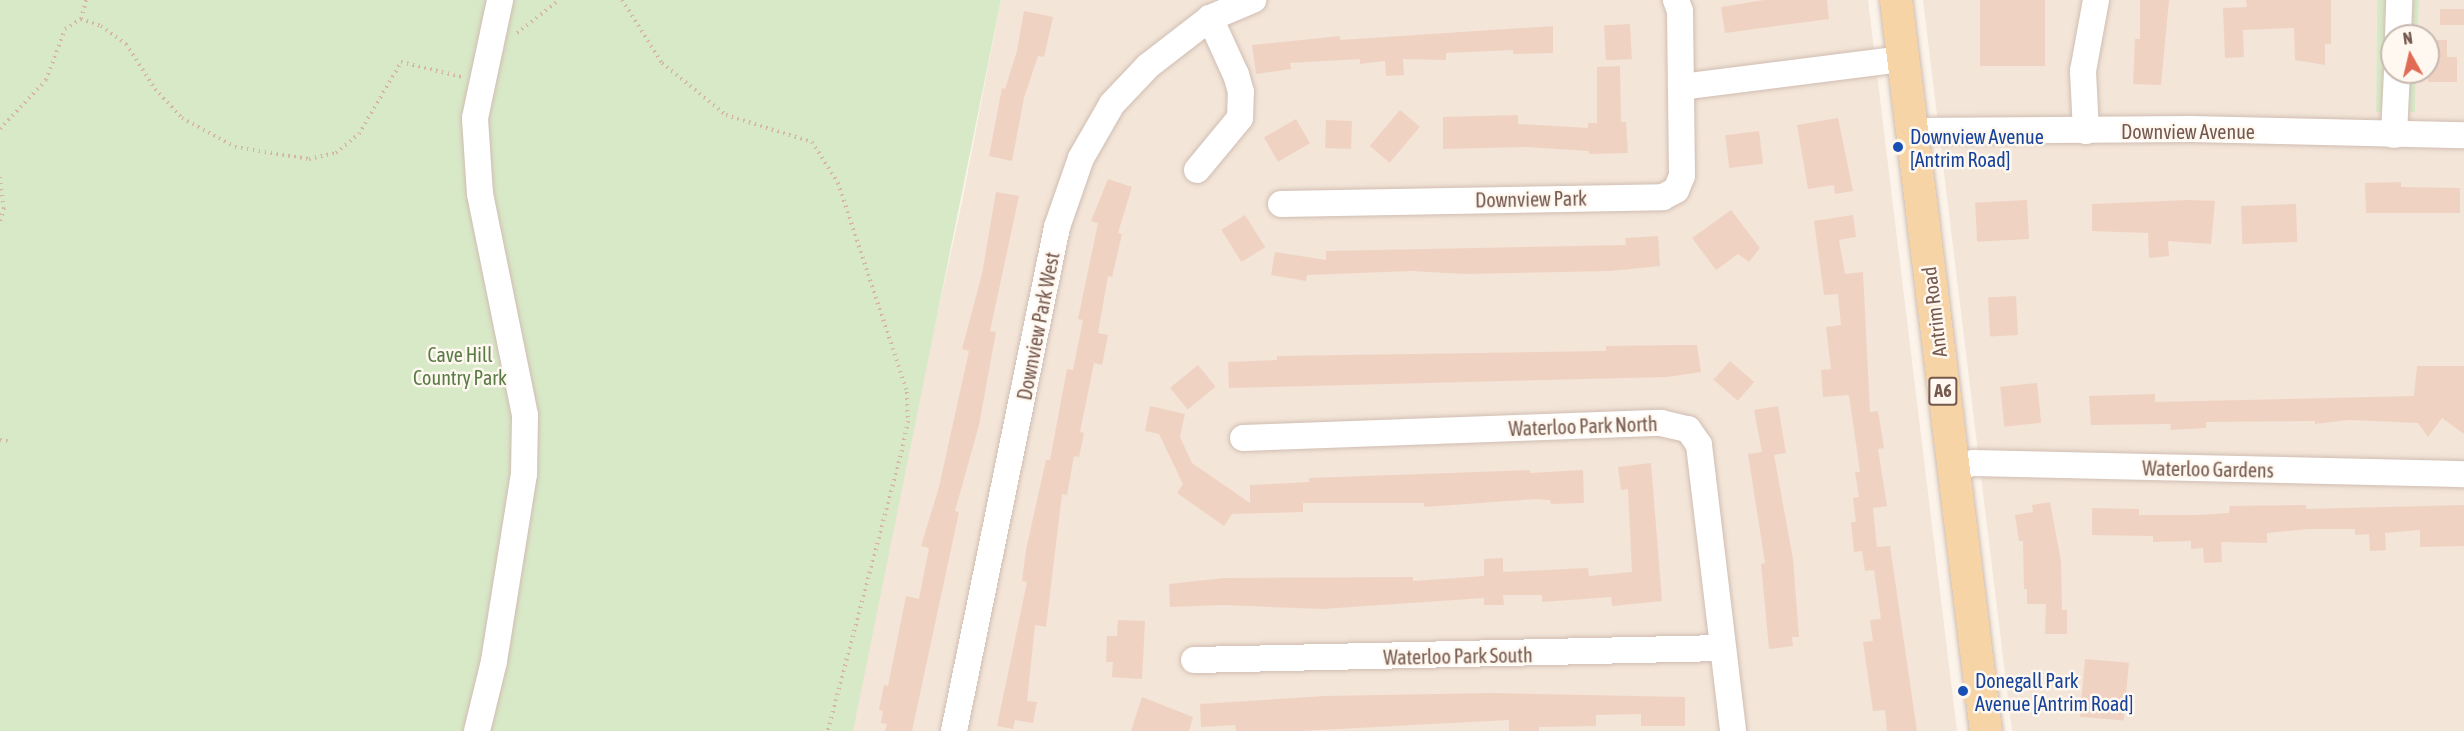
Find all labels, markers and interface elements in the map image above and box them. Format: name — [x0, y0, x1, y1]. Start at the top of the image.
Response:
north arrow — [2380, 24, 2440, 84]
text: N — [2402, 29, 2414, 48]
street label: Downview Avenue — [2121, 119, 2255, 143]
place label: Downview Avenue [Antrim Road] — [1910, 124, 2044, 171]
marker: Downview Avenue [Antrim Road] — [1891, 140, 1905, 154]
street label: Downview Park — [1475, 186, 1587, 212]
street label: Downview Park West — [1012, 250, 1064, 402]
street label: Antrim Road — [1917, 265, 1951, 359]
park label: Cave Hill Country Park — [413, 342, 507, 389]
road number: A6 — [1928, 376, 1958, 406]
street label: Waterloo Park North — [1508, 411, 1658, 441]
street label: Waterloo Gardens — [2142, 456, 2274, 482]
street label: Waterloo Park South — [1383, 643, 1533, 669]
place label: Donegall Park Avenue [Antrim Road] — [1975, 668, 2133, 715]
marker: Donegall Park Avenue [Antrim Road] — [1956, 684, 1970, 698]

